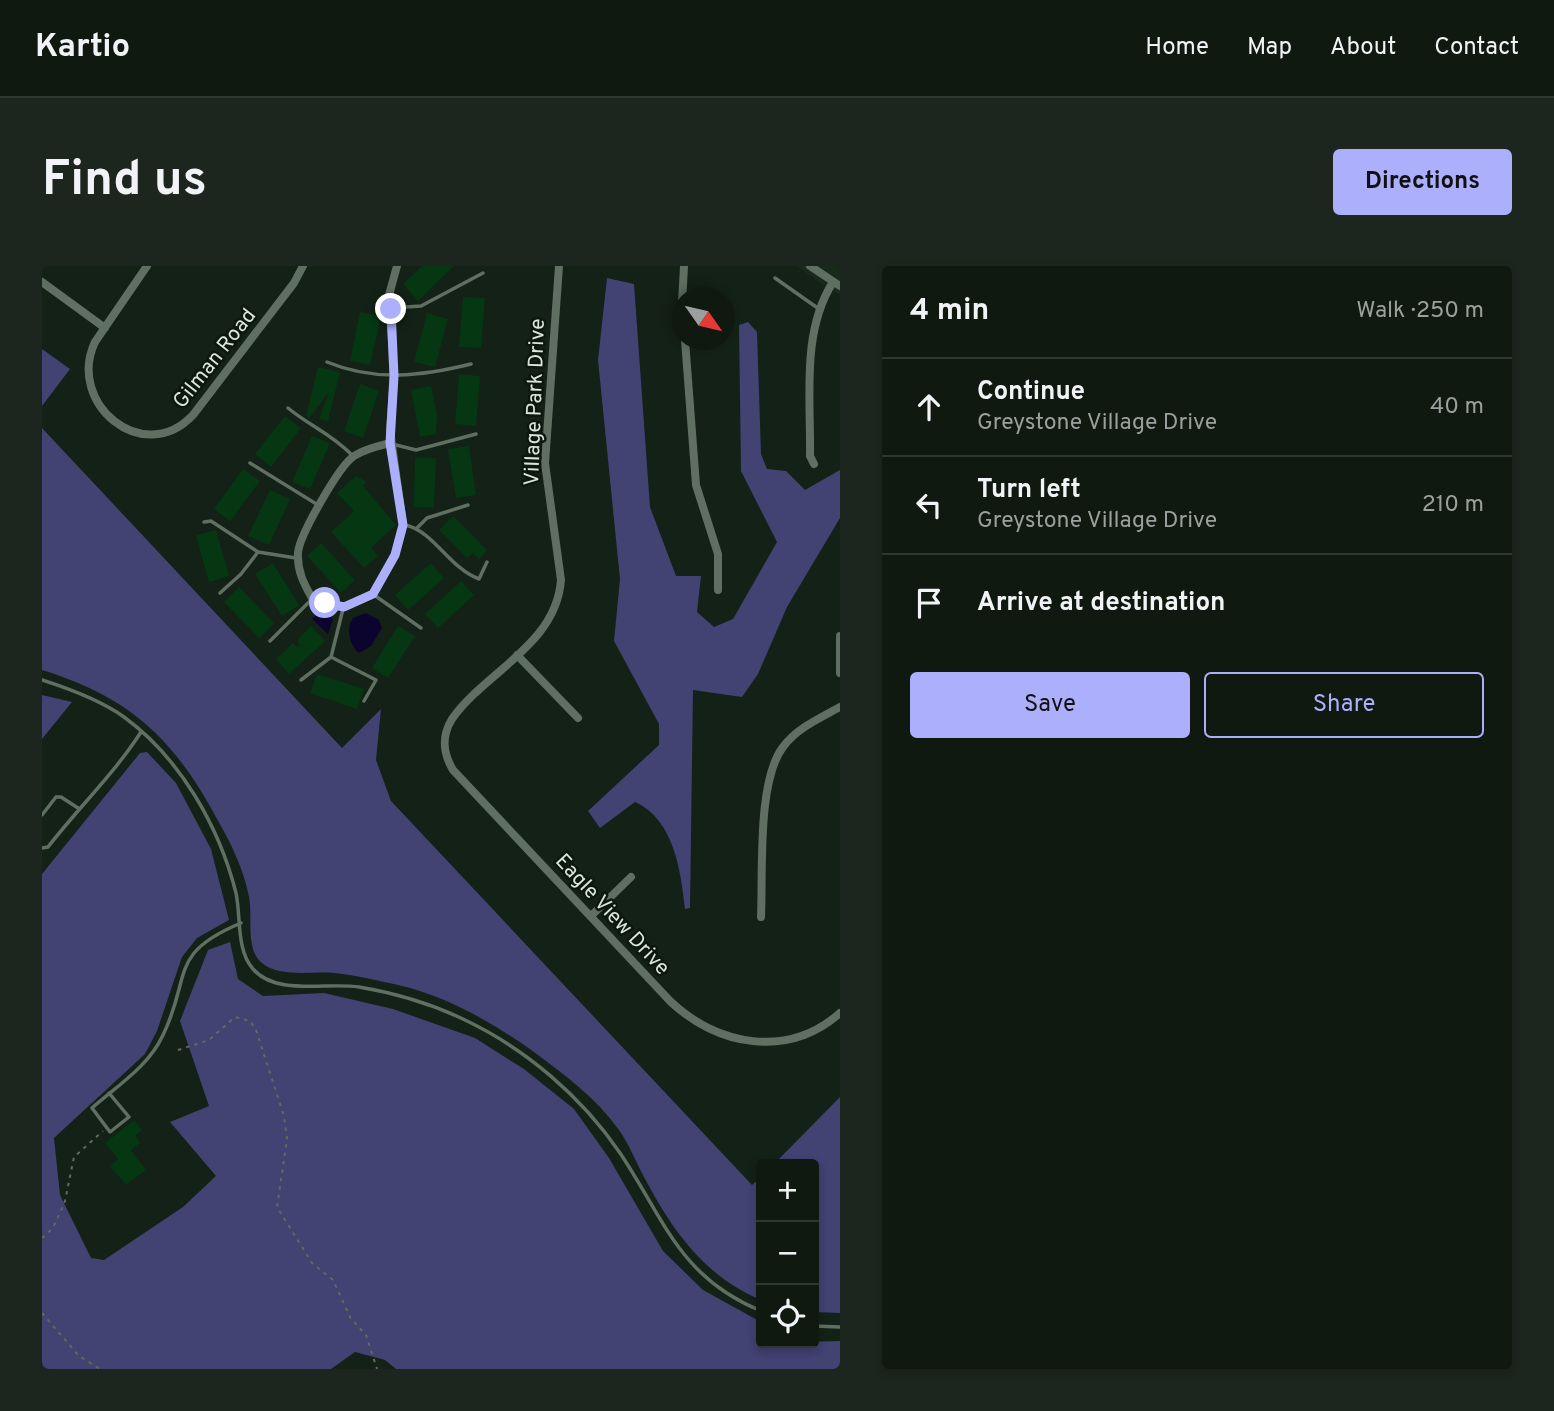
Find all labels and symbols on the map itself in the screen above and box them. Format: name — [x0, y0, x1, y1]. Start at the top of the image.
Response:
north arrow — [672, 287, 735, 350]
route end — [375, 293, 406, 324]
street label: Gilman Road — [168, 303, 263, 414]
street label: Village Park Drive — [519, 318, 552, 486]
route start — [309, 587, 340, 618]
street label: Eagle View Drive — [549, 849, 675, 981]

